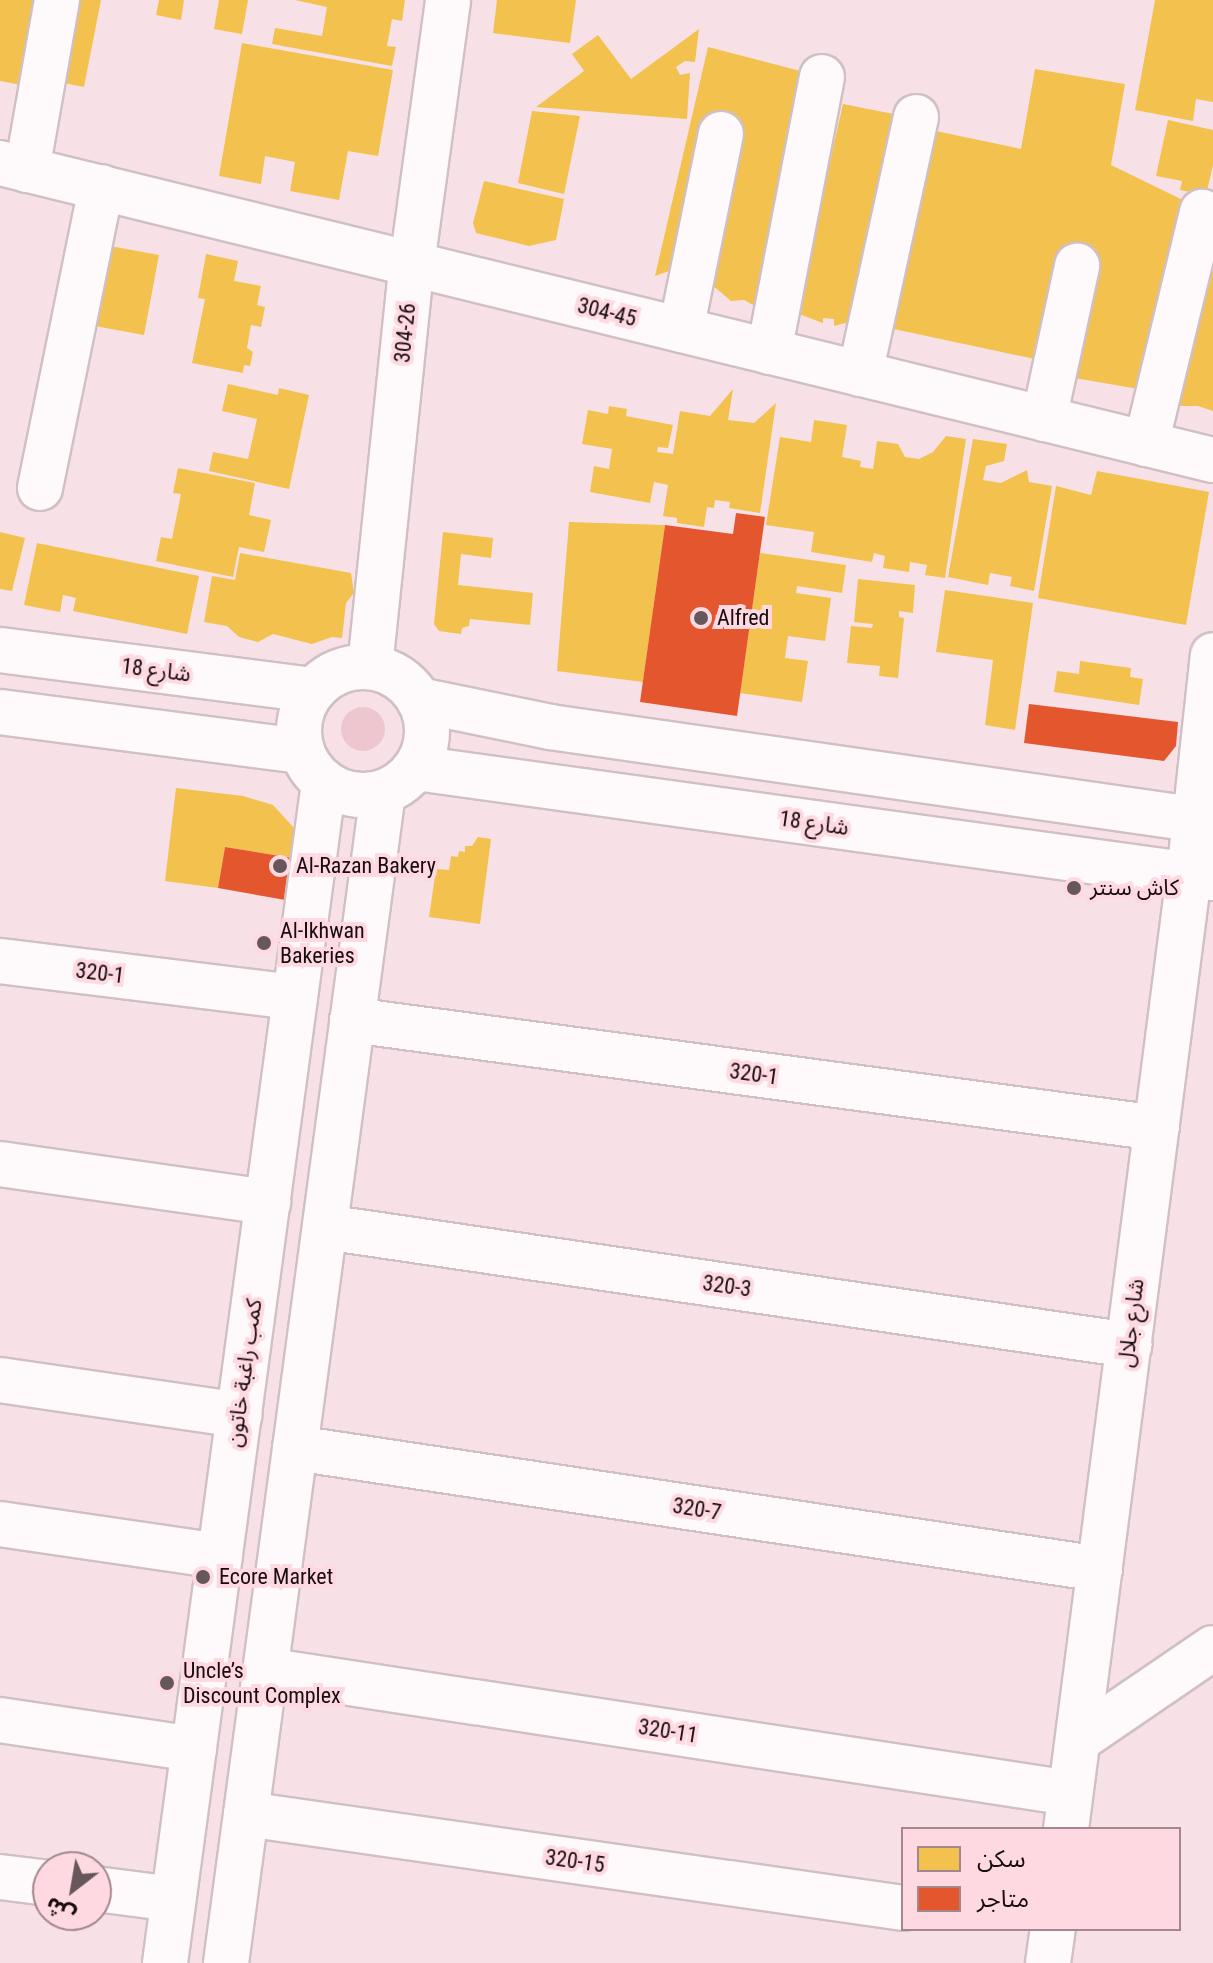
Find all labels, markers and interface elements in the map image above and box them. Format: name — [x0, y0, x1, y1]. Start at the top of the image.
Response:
street label: 304-45 — [575, 292, 639, 332]
street label: 304-26 — [389, 302, 421, 364]
place label: Alfred — [717, 605, 769, 631]
marker: Alfred — [692, 609, 710, 627]
street label: شارع 18 — [120, 653, 192, 687]
street label: شارع 18 — [778, 805, 850, 841]
place label: Al-Razan Bakery — [296, 853, 436, 879]
marker: Al-Razan Bakery — [271, 857, 289, 875]
place label: كاش سنتر — [1090, 875, 1179, 901]
marker: كاش سنتر — [1065, 879, 1083, 897]
place label: Al-Ikhwan Bakeries — [280, 917, 365, 968]
marker: Al-Ikhwan Bakeries — [255, 934, 273, 952]
street label: 320-1 — [74, 957, 126, 989]
street label: 320-1 — [728, 1058, 780, 1090]
street label: 320-3 — [701, 1270, 753, 1302]
street label: شارع جلال — [1112, 1277, 1150, 1369]
street label: كمب راغبة خاتون — [221, 1297, 267, 1449]
street label: 320-7 — [671, 1492, 723, 1526]
place label: Ecore Market — [219, 1564, 333, 1590]
marker: Ecore Market — [194, 1568, 212, 1586]
place label: Uncle’s Discount Complex — [183, 1657, 341, 1708]
marker: Uncle’s Discount Complex — [158, 1674, 176, 1692]
street label: 320-11 — [636, 1713, 700, 1749]
legend — [901, 1827, 1181, 1931]
street label: 320-15 — [544, 1844, 606, 1878]
text: سكن — [977, 1845, 1026, 1873]
north arrow — [32, 1851, 112, 1931]
text: متاجر — [977, 1885, 1029, 1913]
text: ش — [41, 1892, 80, 1929]

